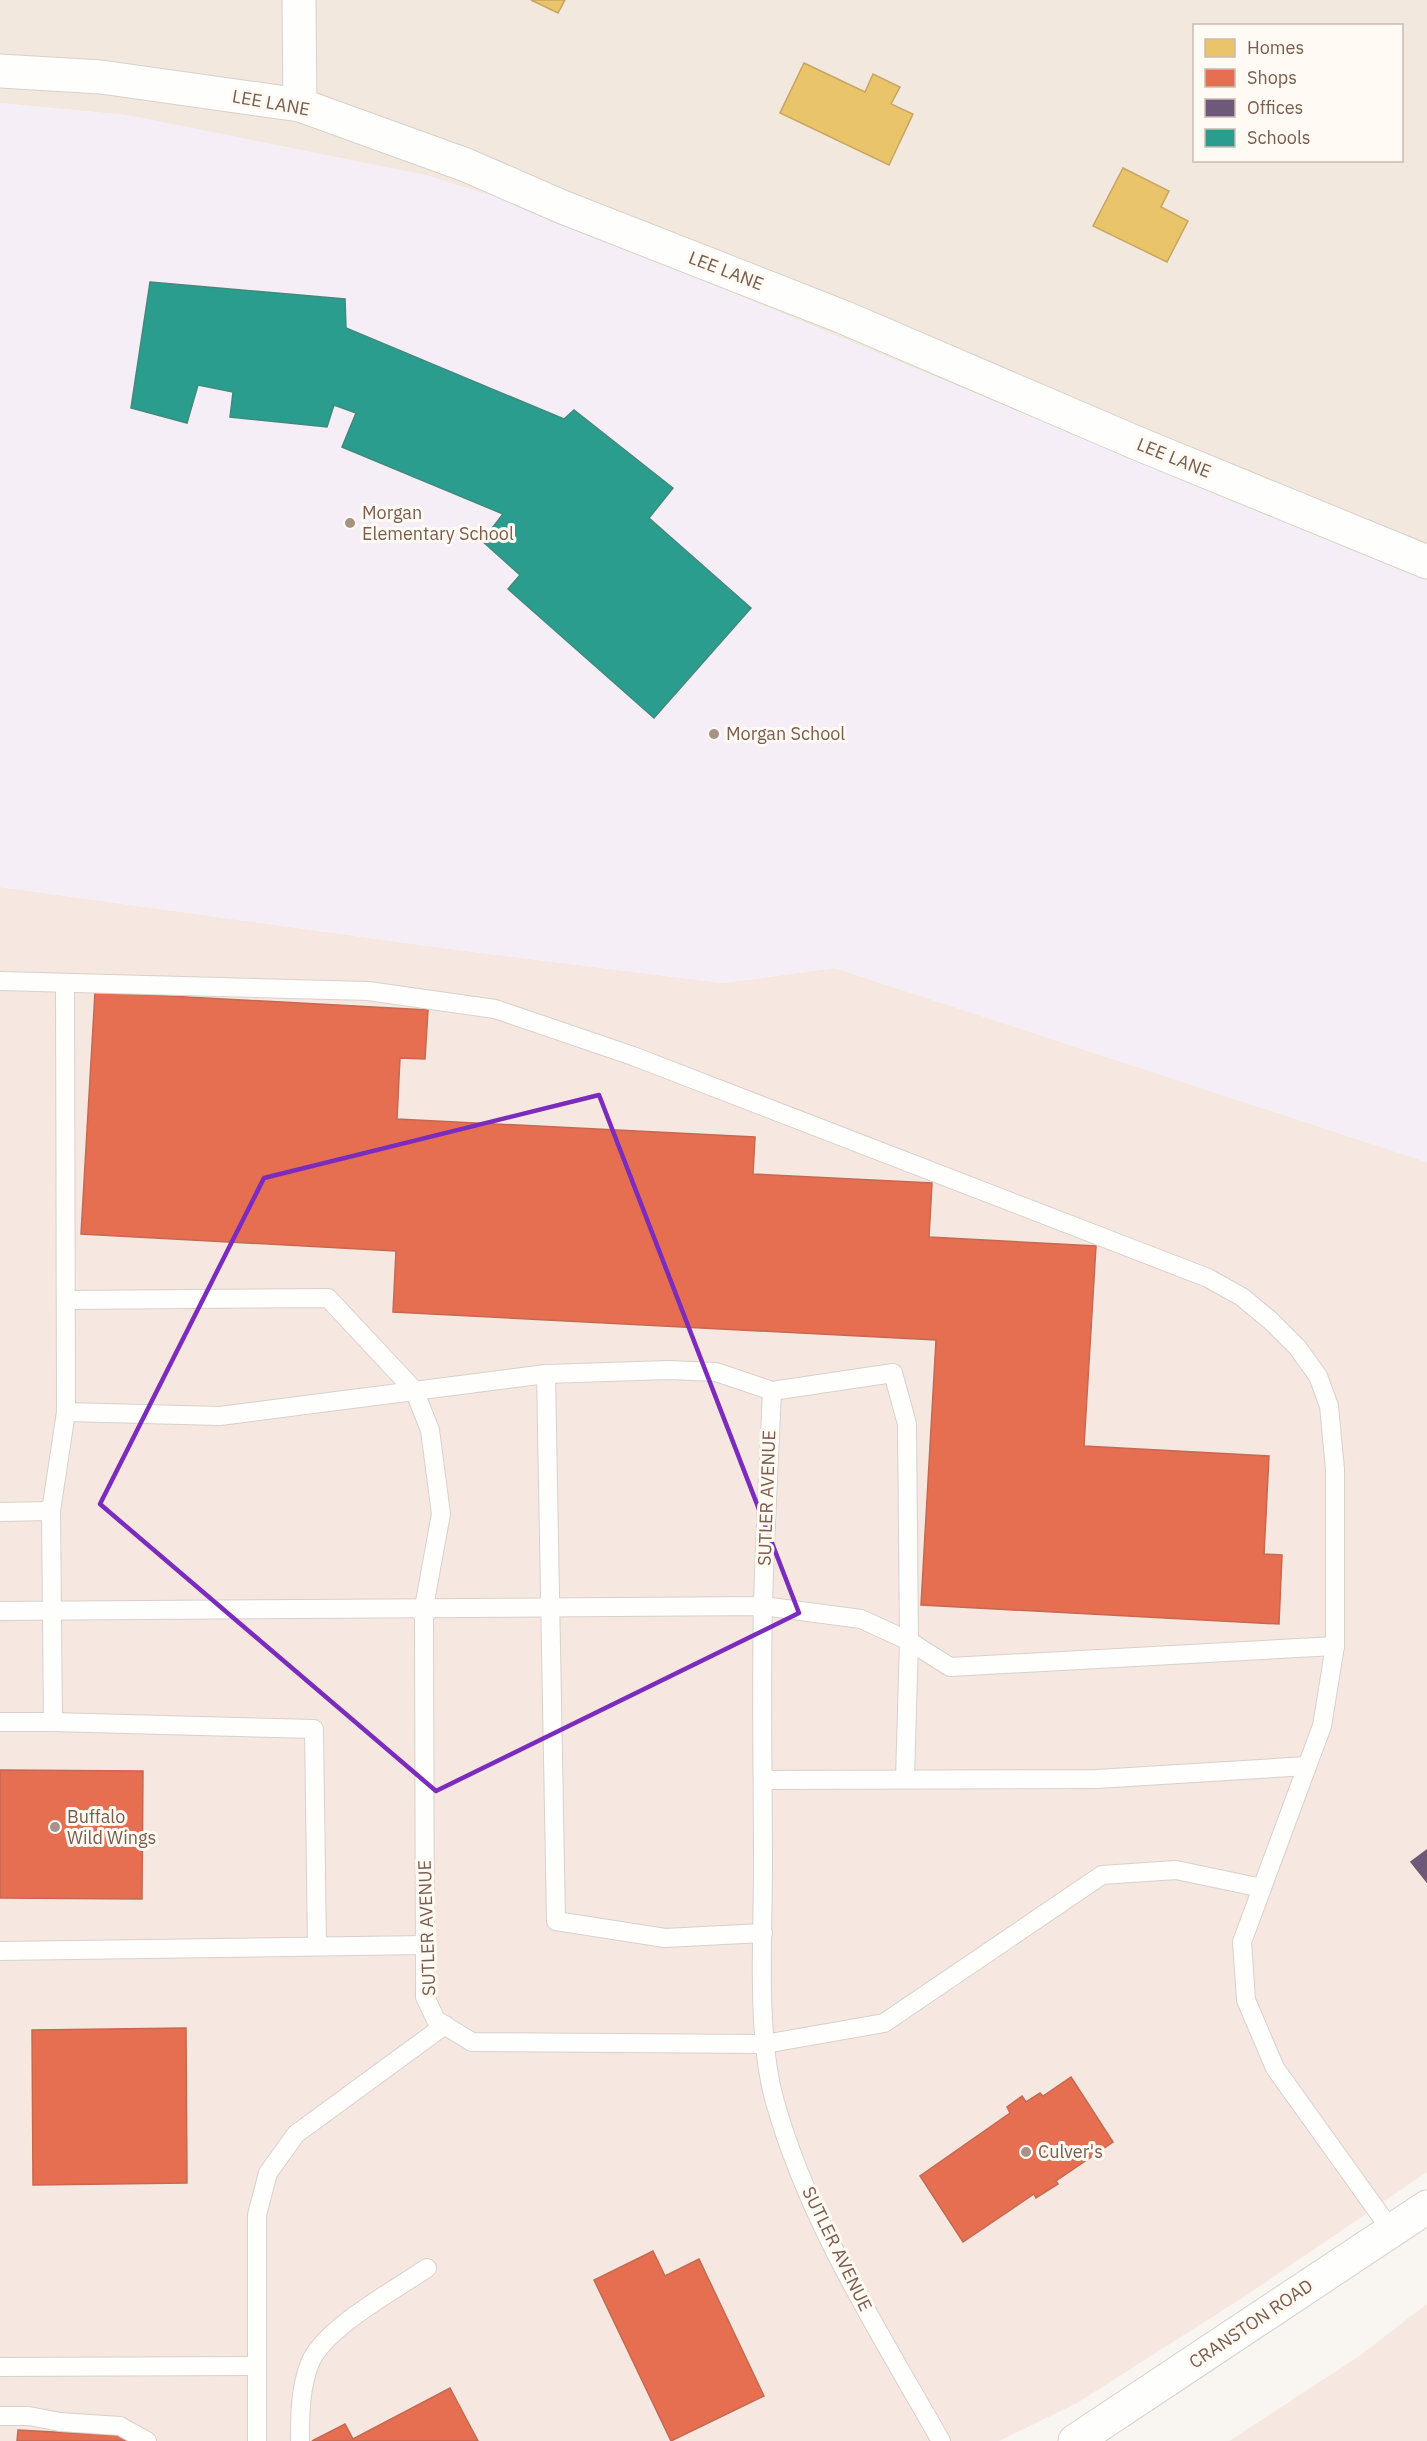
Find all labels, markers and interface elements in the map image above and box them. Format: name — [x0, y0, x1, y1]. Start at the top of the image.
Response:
legend — [1193, 24, 1403, 162]
text: Homes — [1247, 36, 1304, 59]
text: Shops — [1247, 66, 1297, 89]
street label: LEE LANE — [230, 84, 312, 121]
text: Offices — [1247, 96, 1303, 119]
text: Schools — [1247, 126, 1311, 149]
street label: LEE LANE — [685, 246, 767, 295]
street label: LEE LANE — [1134, 432, 1215, 483]
place label: Morgan Elementary School — [362, 501, 514, 545]
marker: Morgan Elementary School — [343, 516, 357, 530]
place label: Morgan School — [726, 722, 845, 745]
marker: Morgan School — [707, 727, 721, 741]
street label: SUTLER AVENUE — [753, 1430, 780, 1566]
place label: Buffalo Wild Wings — [67, 1805, 156, 1849]
marker: Buffalo Wild Wings — [48, 1820, 62, 1834]
street label: SUTLER AVENUE — [413, 1860, 440, 1996]
place label: Culver's — [1038, 2140, 1103, 2163]
marker: Culver's — [1019, 2145, 1033, 2159]
street label: SUTLER AVENUE — [797, 2183, 878, 2315]
street label: CRANSTON ROAD — [1184, 2274, 1317, 2373]

